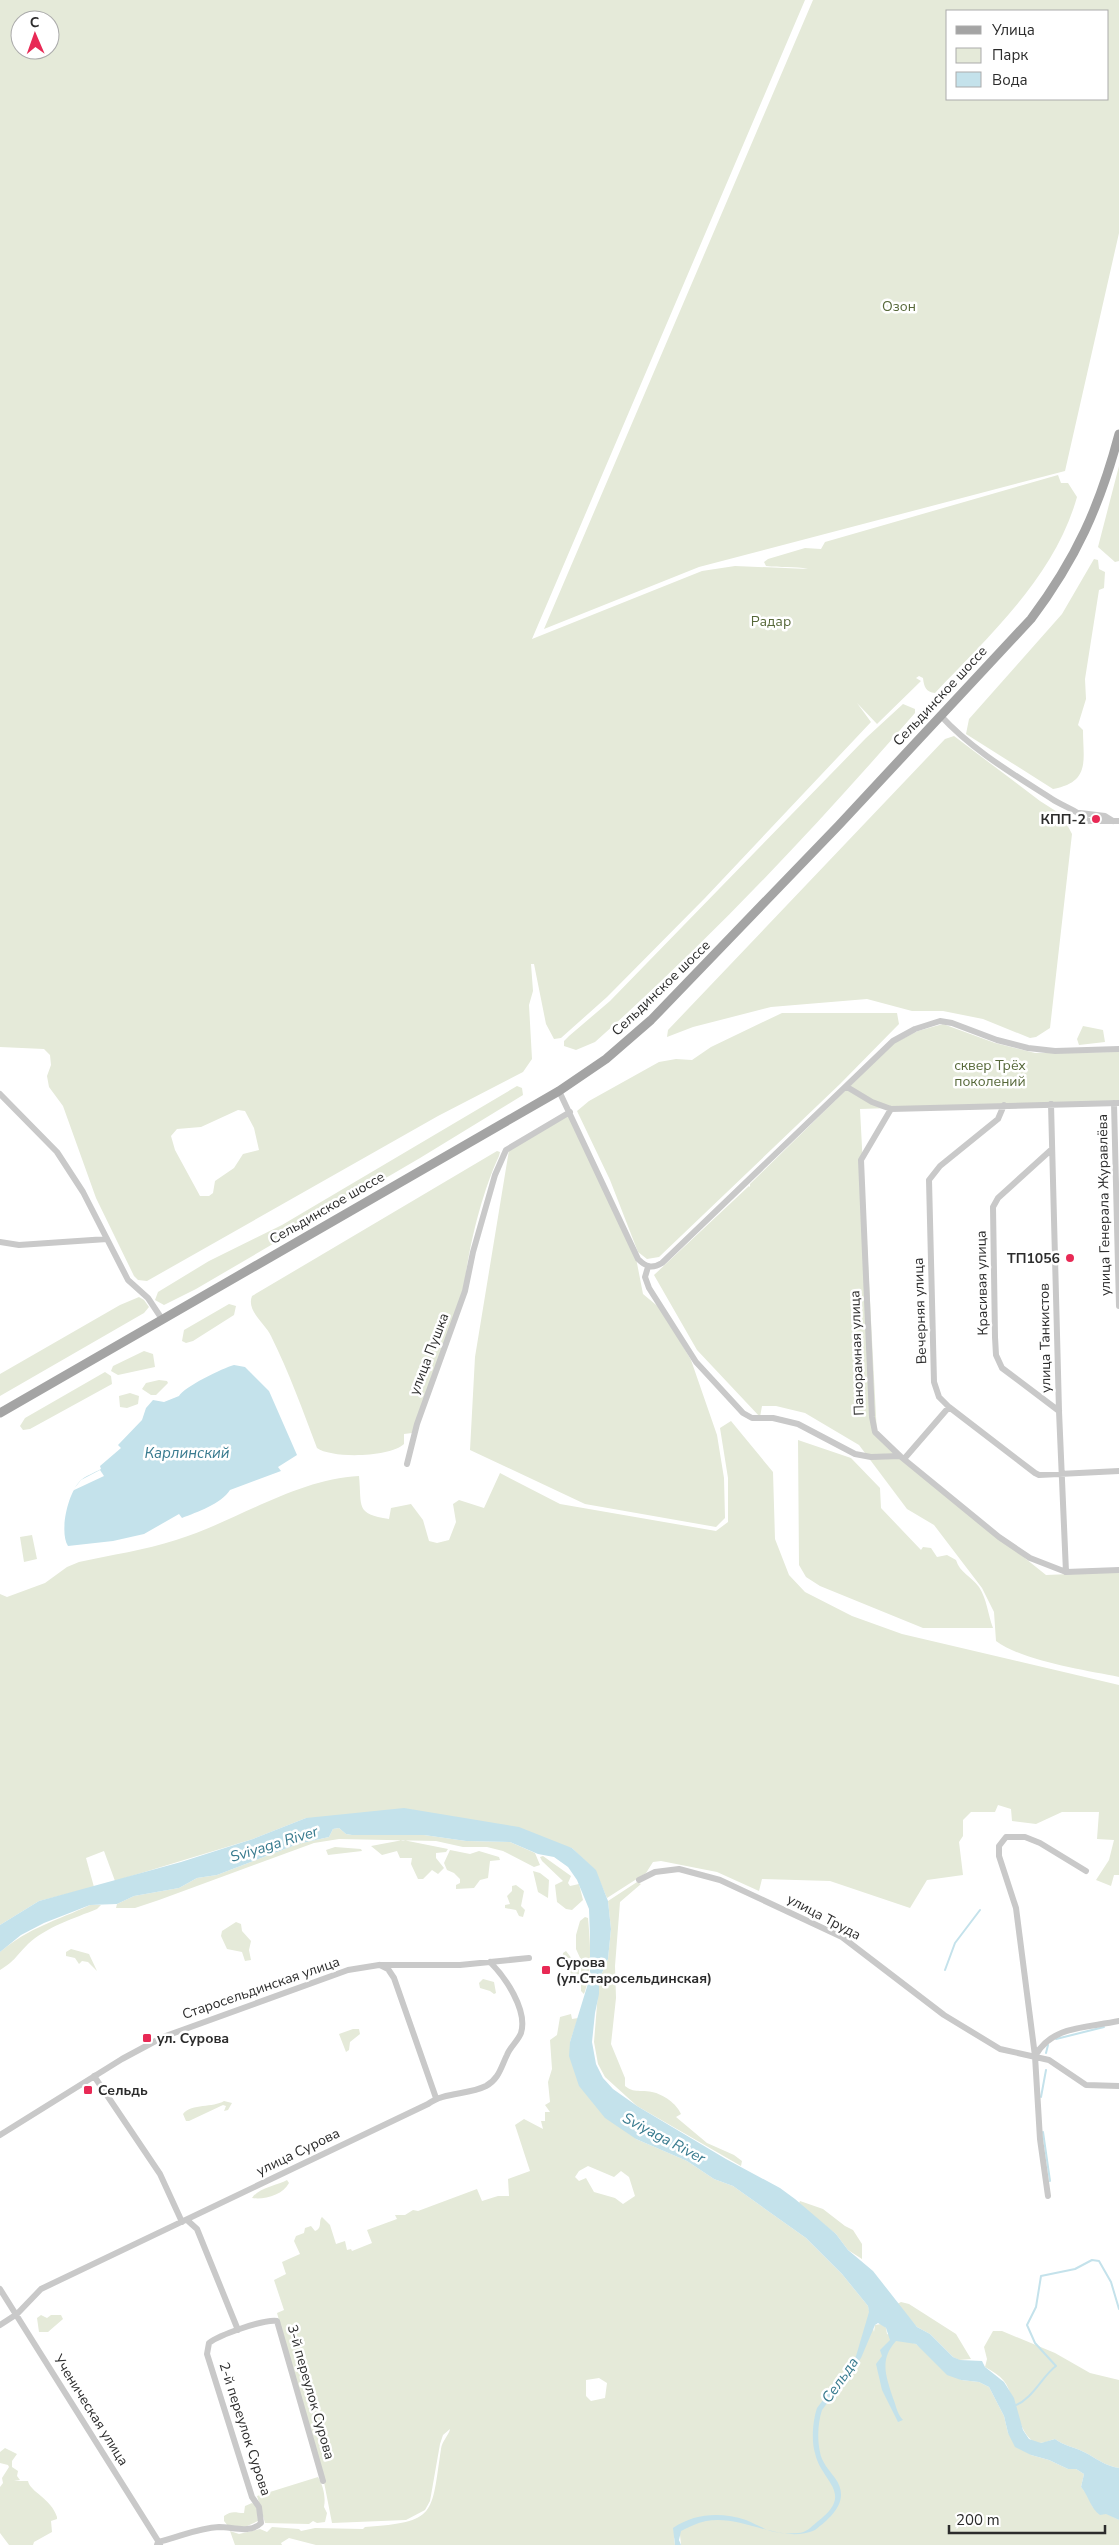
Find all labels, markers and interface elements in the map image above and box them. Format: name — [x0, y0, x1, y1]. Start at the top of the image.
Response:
north arrow — [10, 10, 60, 60]
legend — [946, 10, 1109, 100]
text: С — [29, 13, 40, 32]
text: Улица — [991, 20, 1035, 40]
text: Парк — [992, 45, 1028, 65]
text: Вода — [992, 70, 1028, 90]
park label: Озон — [882, 297, 916, 316]
park label: Радар — [751, 612, 791, 631]
street label: Сельдинское шоссе — [889, 642, 991, 750]
place label: КПП-2 — [1041, 810, 1086, 829]
marker: КПП-2 — [1090, 813, 1102, 825]
street label: Сельдинское шоссе — [608, 936, 714, 1040]
park label: сквер Трёх поколений — [954, 1056, 1026, 1091]
street label: улица Генерала Журавлёва — [1093, 1114, 1115, 1296]
street label: Сельдинское шоссе — [266, 1167, 388, 1249]
street label: Красивая улица — [972, 1230, 992, 1336]
place label: ТП1056 — [1007, 1249, 1060, 1268]
marker: ТП1056 — [1064, 1252, 1076, 1264]
street label: Вечерняя улица — [909, 1257, 931, 1365]
street label: улица Танкистов — [1035, 1283, 1055, 1393]
street label: Панорамная улица — [845, 1290, 869, 1416]
street label: улица Пушка — [405, 1310, 453, 1398]
water label: Карлинский — [144, 1443, 230, 1463]
water label: Sviyaga River — [228, 1821, 321, 1867]
street label: улица Труда — [784, 1890, 864, 1944]
street label: Старосельдинская улица — [180, 1952, 342, 2024]
place label: Сурова (ул.Старосельдинская) — [556, 1953, 712, 1988]
marker: Сурова (ул.Старосельдинская) — [540, 1964, 552, 1976]
place label: ул. Сурова — [157, 2029, 229, 2048]
marker: ул. Сурова — [141, 2032, 153, 2044]
place label: Сельдь — [98, 2081, 148, 2100]
marker: Сельдь — [82, 2084, 94, 2096]
water label: Sviyaga River — [619, 2108, 709, 2168]
street label: улица Сурова — [253, 2124, 343, 2180]
street label: 3-й переулок Сурова — [283, 2322, 339, 2462]
street label: Ученическая улица — [49, 2350, 133, 2469]
water label: Сельда — [817, 2353, 863, 2407]
street label: 2-й переулок Сурова — [214, 2360, 276, 2498]
scale bar — [949, 2502, 1105, 2534]
text: 200 m — [956, 2510, 1000, 2530]

